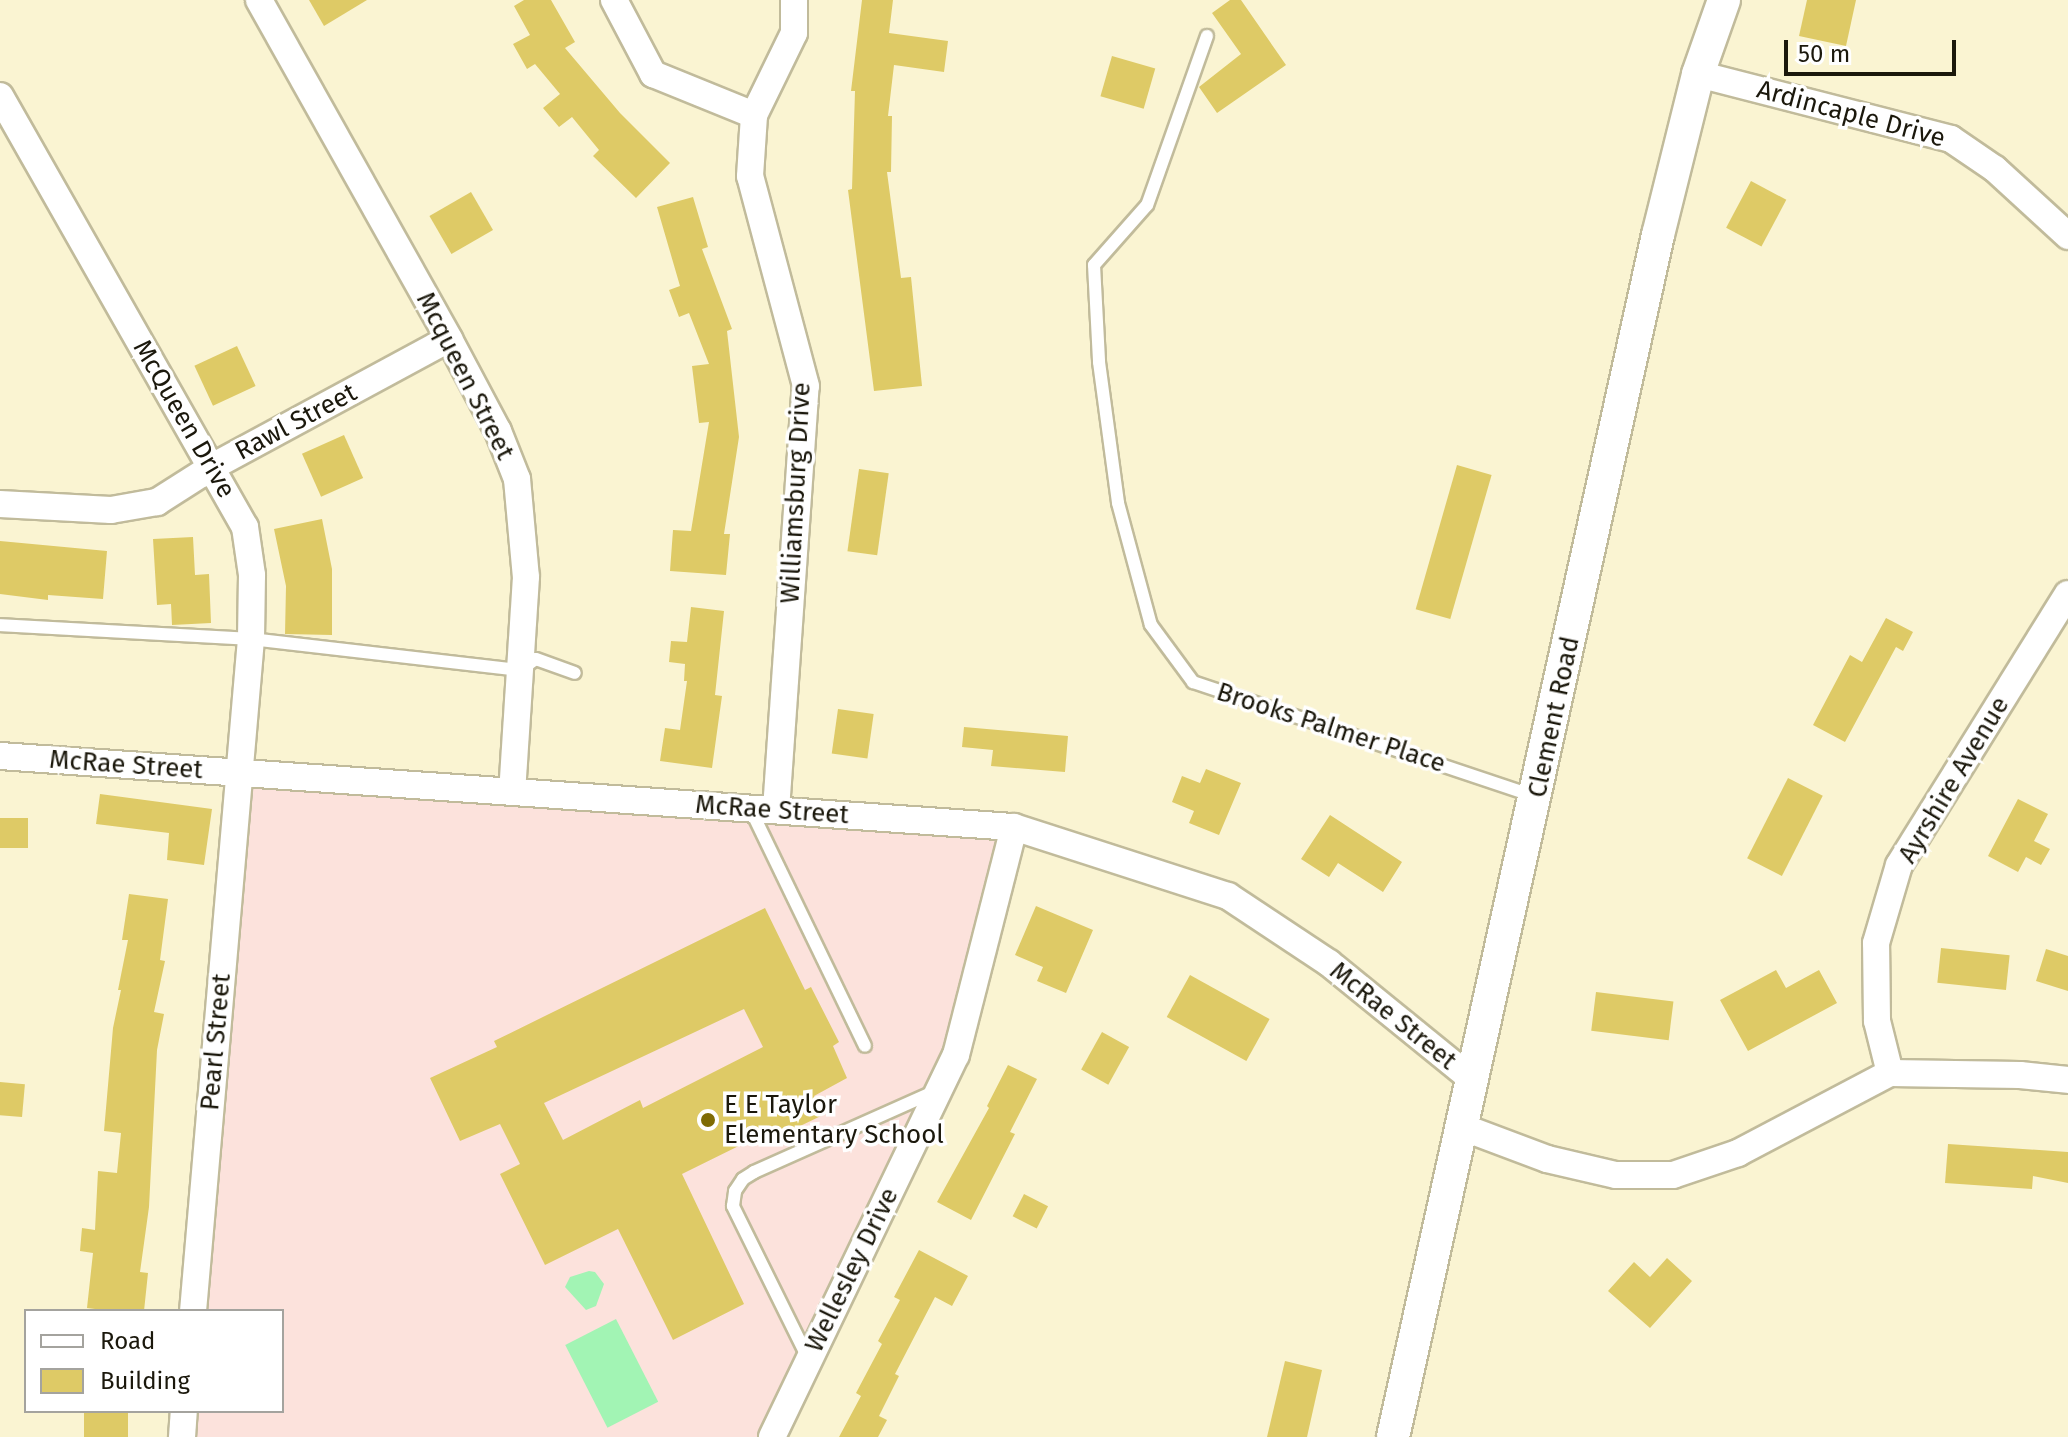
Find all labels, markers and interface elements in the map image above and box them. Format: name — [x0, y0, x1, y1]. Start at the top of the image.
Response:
scale bar — [1788, 24, 1960, 74]
text: 50 m — [1798, 40, 1850, 68]
street label: Ardincaple Drive — [1753, 74, 1949, 154]
street label: Mcqueen Street — [409, 287, 521, 465]
street label: McQueen Drive — [126, 334, 242, 504]
street label: Rawl Street — [230, 377, 362, 467]
street label: Williamsburg Drive — [775, 382, 817, 604]
street label: Clement Road — [1522, 634, 1586, 800]
street label: Brooks Palmer Place — [1213, 676, 1449, 780]
street label: Ayrshire Avenue — [1892, 691, 2016, 869]
street label: McRae Street — [48, 744, 204, 786]
street label: McRae Street — [694, 789, 850, 831]
street label: McRae Street — [1323, 955, 1463, 1077]
street label: Pearl Street — [194, 972, 238, 1112]
place label: E E Taylor Elementary School — [724, 1089, 944, 1150]
marker: E E Taylor Elementary School — [699, 1111, 717, 1129]
street label: Wellesley Drive — [799, 1183, 905, 1357]
legend — [24, 1309, 284, 1413]
text: Road — [100, 1327, 155, 1355]
text: Building — [100, 1367, 190, 1395]

